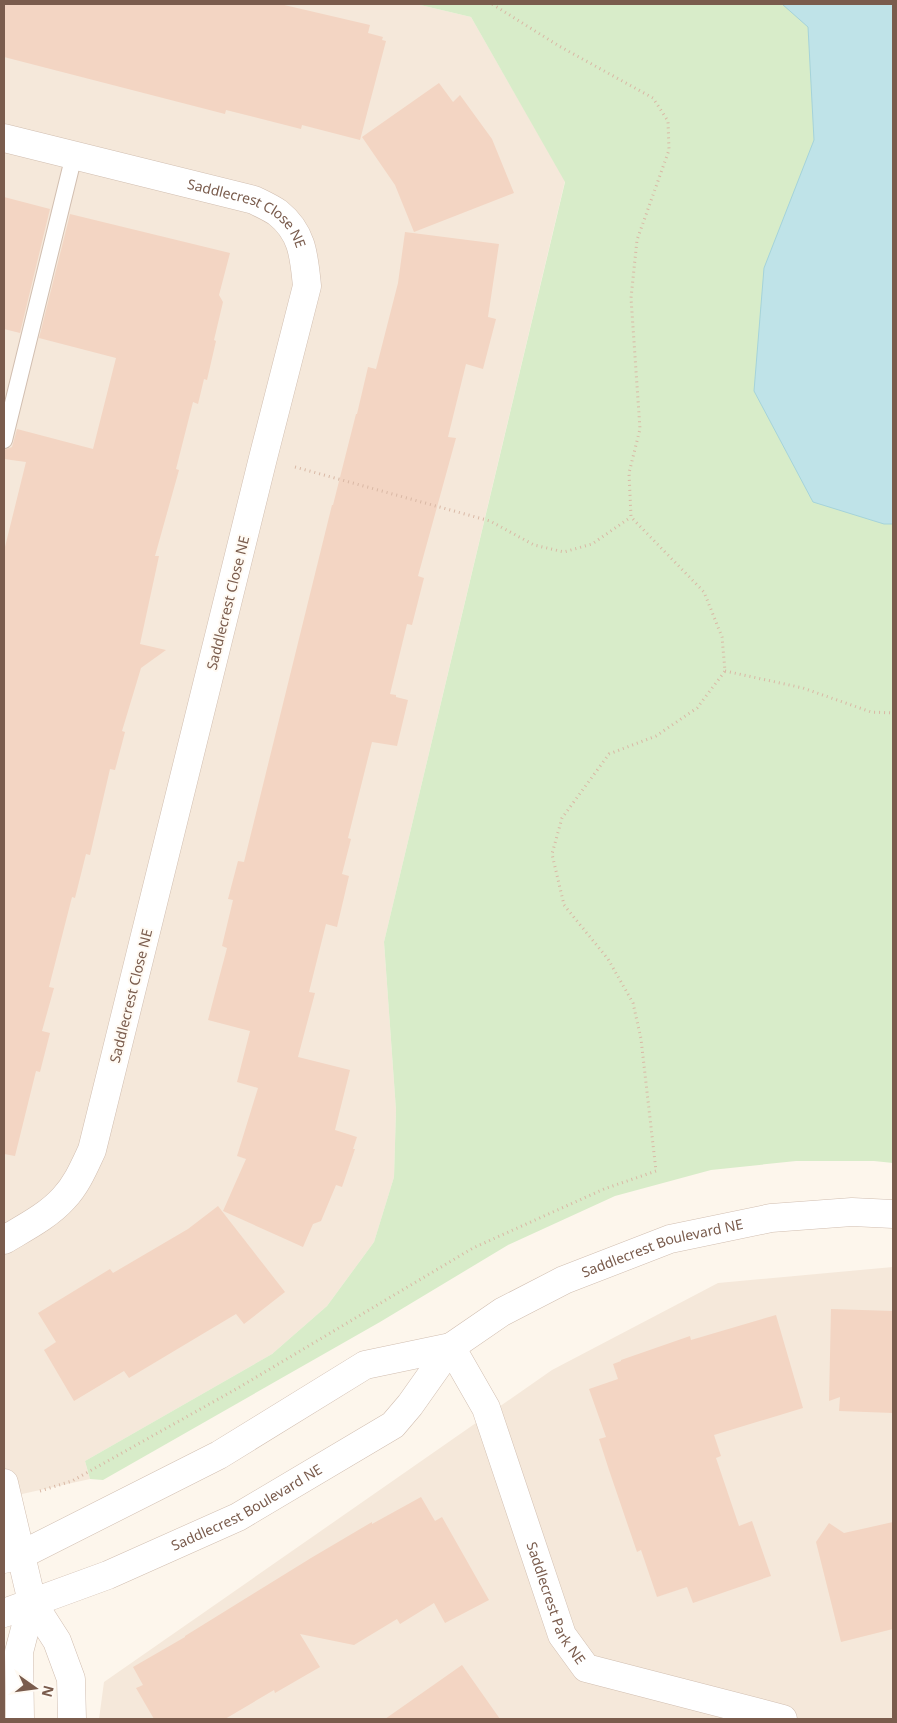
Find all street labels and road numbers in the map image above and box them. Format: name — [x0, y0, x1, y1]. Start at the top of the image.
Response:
street label: Saddlecrest Close NE — [185, 174, 311, 250]
street label: Saddlecrest Close NE — [202, 534, 253, 672]
street label: Saddlecrest Close NE — [105, 927, 156, 1065]
street label: Saddlecrest Boulevard NE — [579, 1214, 745, 1281]
street label: Saddlecrest Boulevard NE — [168, 1459, 325, 1555]
street label: Saddlecrest Park NE — [523, 1539, 590, 1668]

